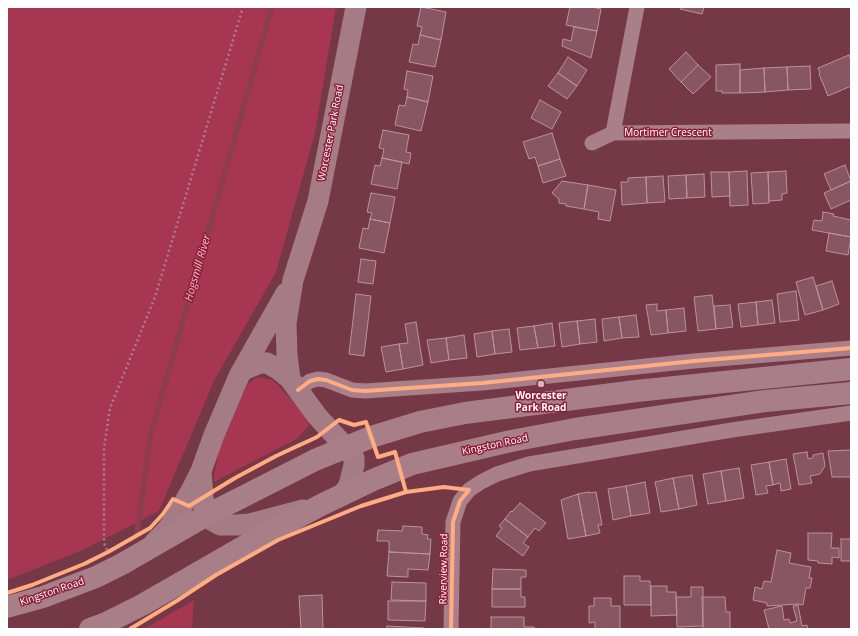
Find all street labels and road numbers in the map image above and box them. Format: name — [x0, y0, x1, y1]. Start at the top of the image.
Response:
street label: Worcester Park Road — [316, 84, 346, 182]
street label: Mortimer Crescent — [624, 127, 712, 139]
street label: Kingston Road — [461, 432, 529, 458]
street label: Riverview Road — [437, 534, 451, 604]
street label: Kingston Road — [18, 575, 86, 609]

